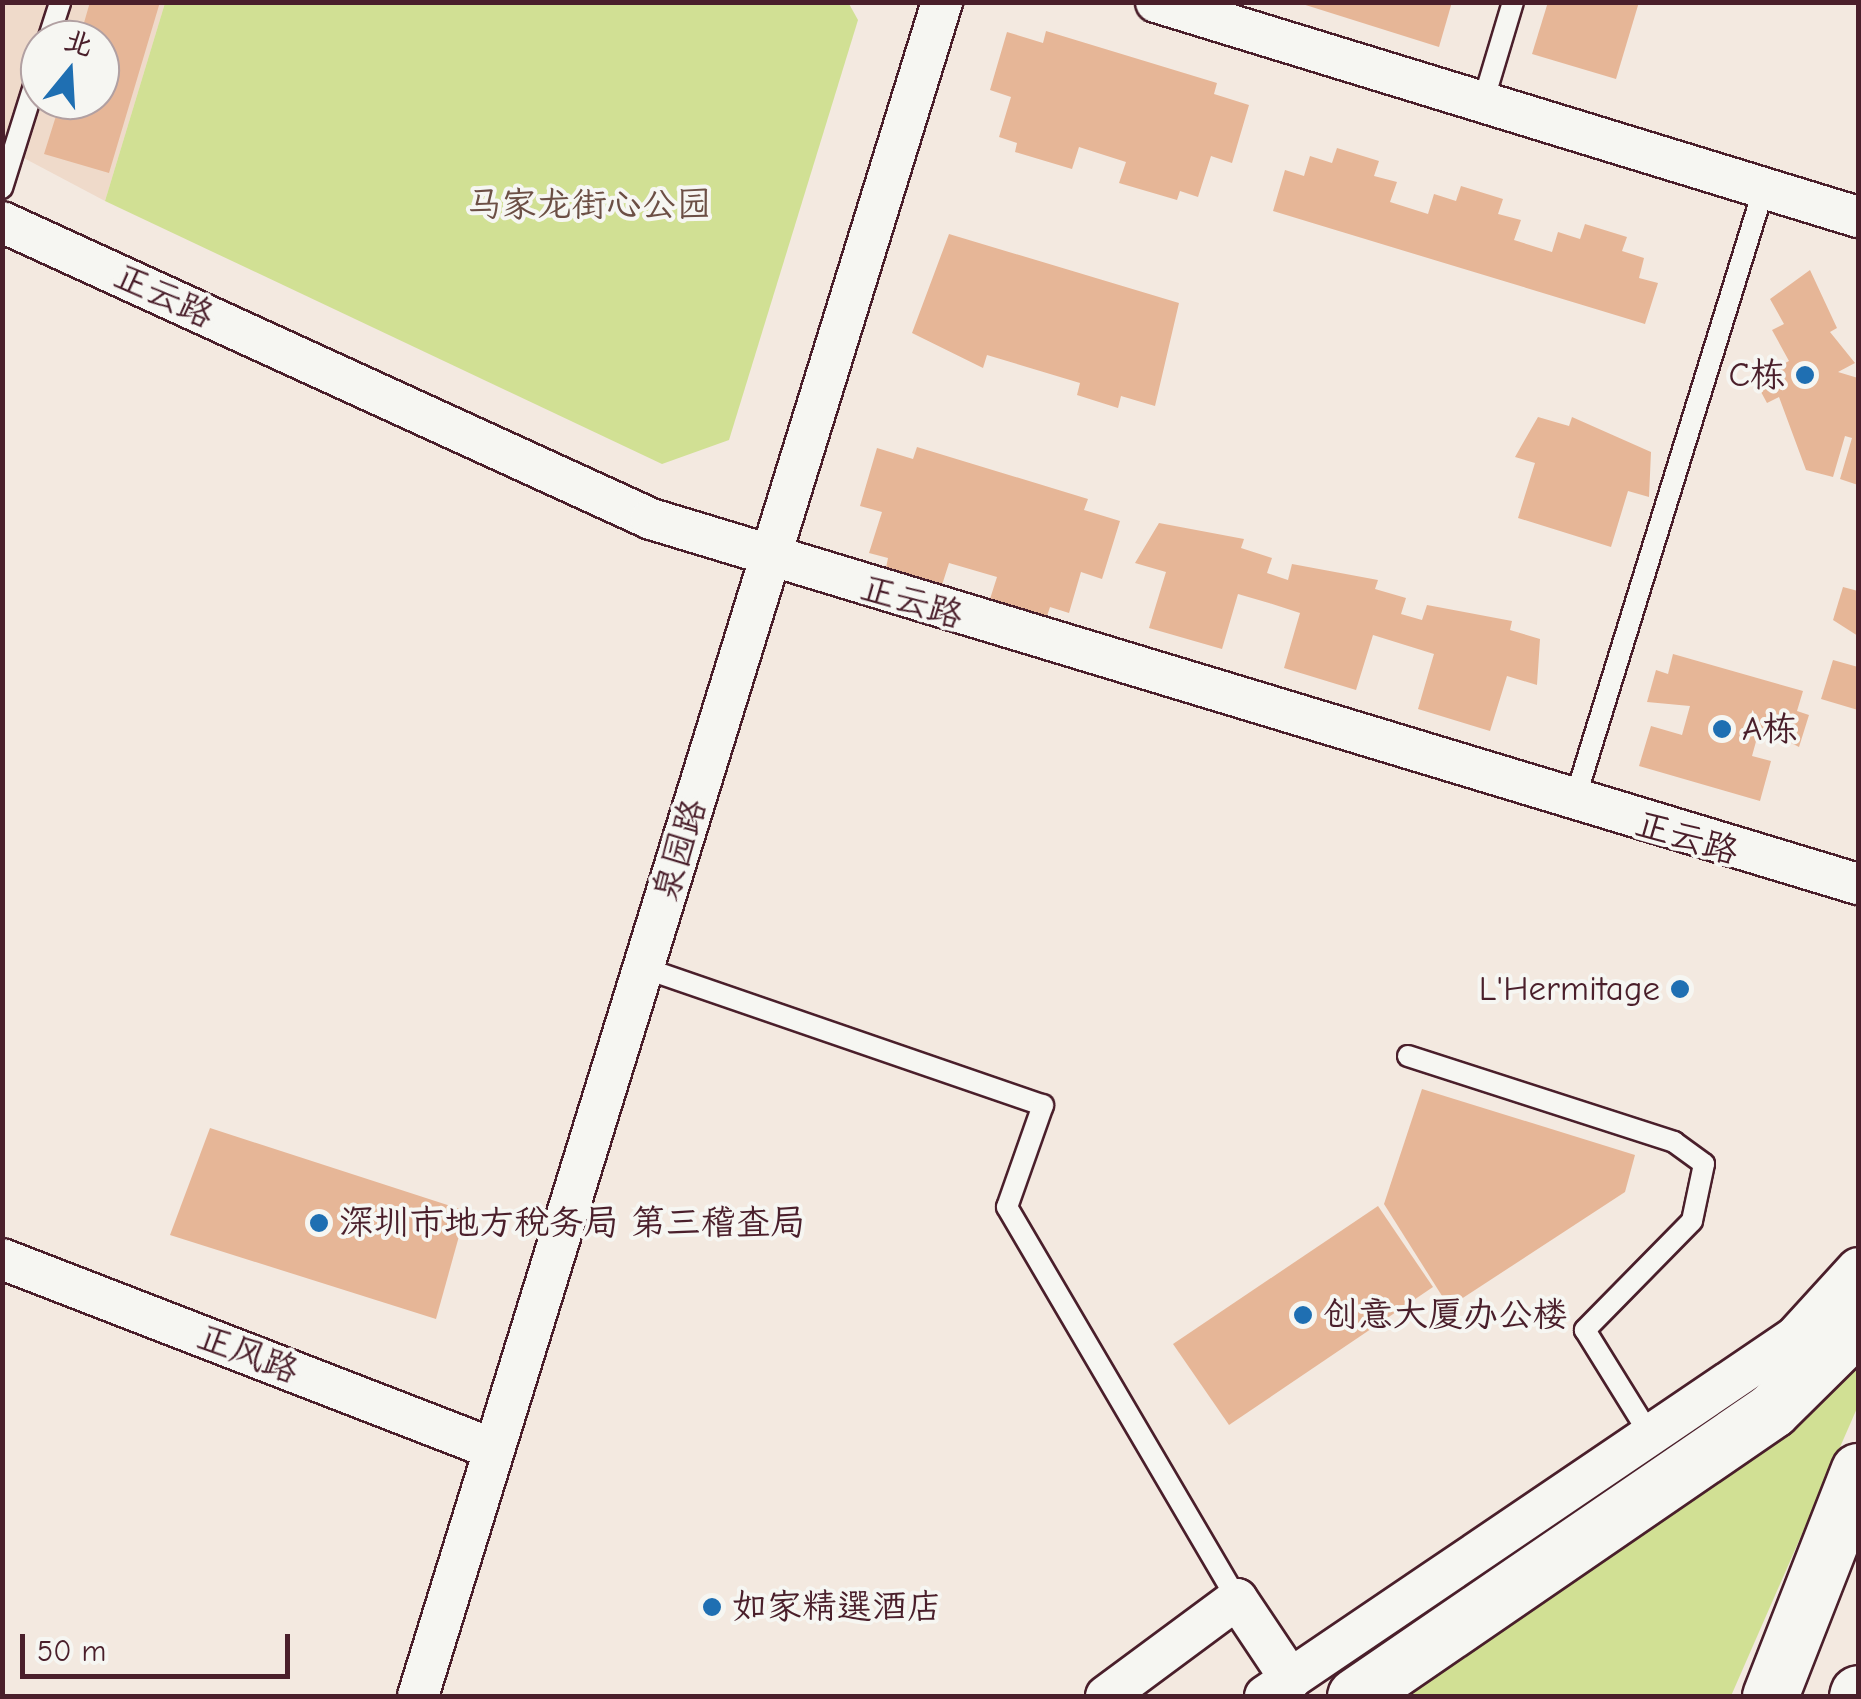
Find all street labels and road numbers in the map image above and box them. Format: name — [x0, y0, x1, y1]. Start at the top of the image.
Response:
street label: 正云路 — [108, 255, 220, 337]
street label: 正云路 — [856, 567, 968, 637]
street label: 泉园路 — [645, 794, 715, 906]
street label: 正云路 — [1631, 803, 1743, 873]
street label: 正风路 — [191, 1316, 305, 1392]

